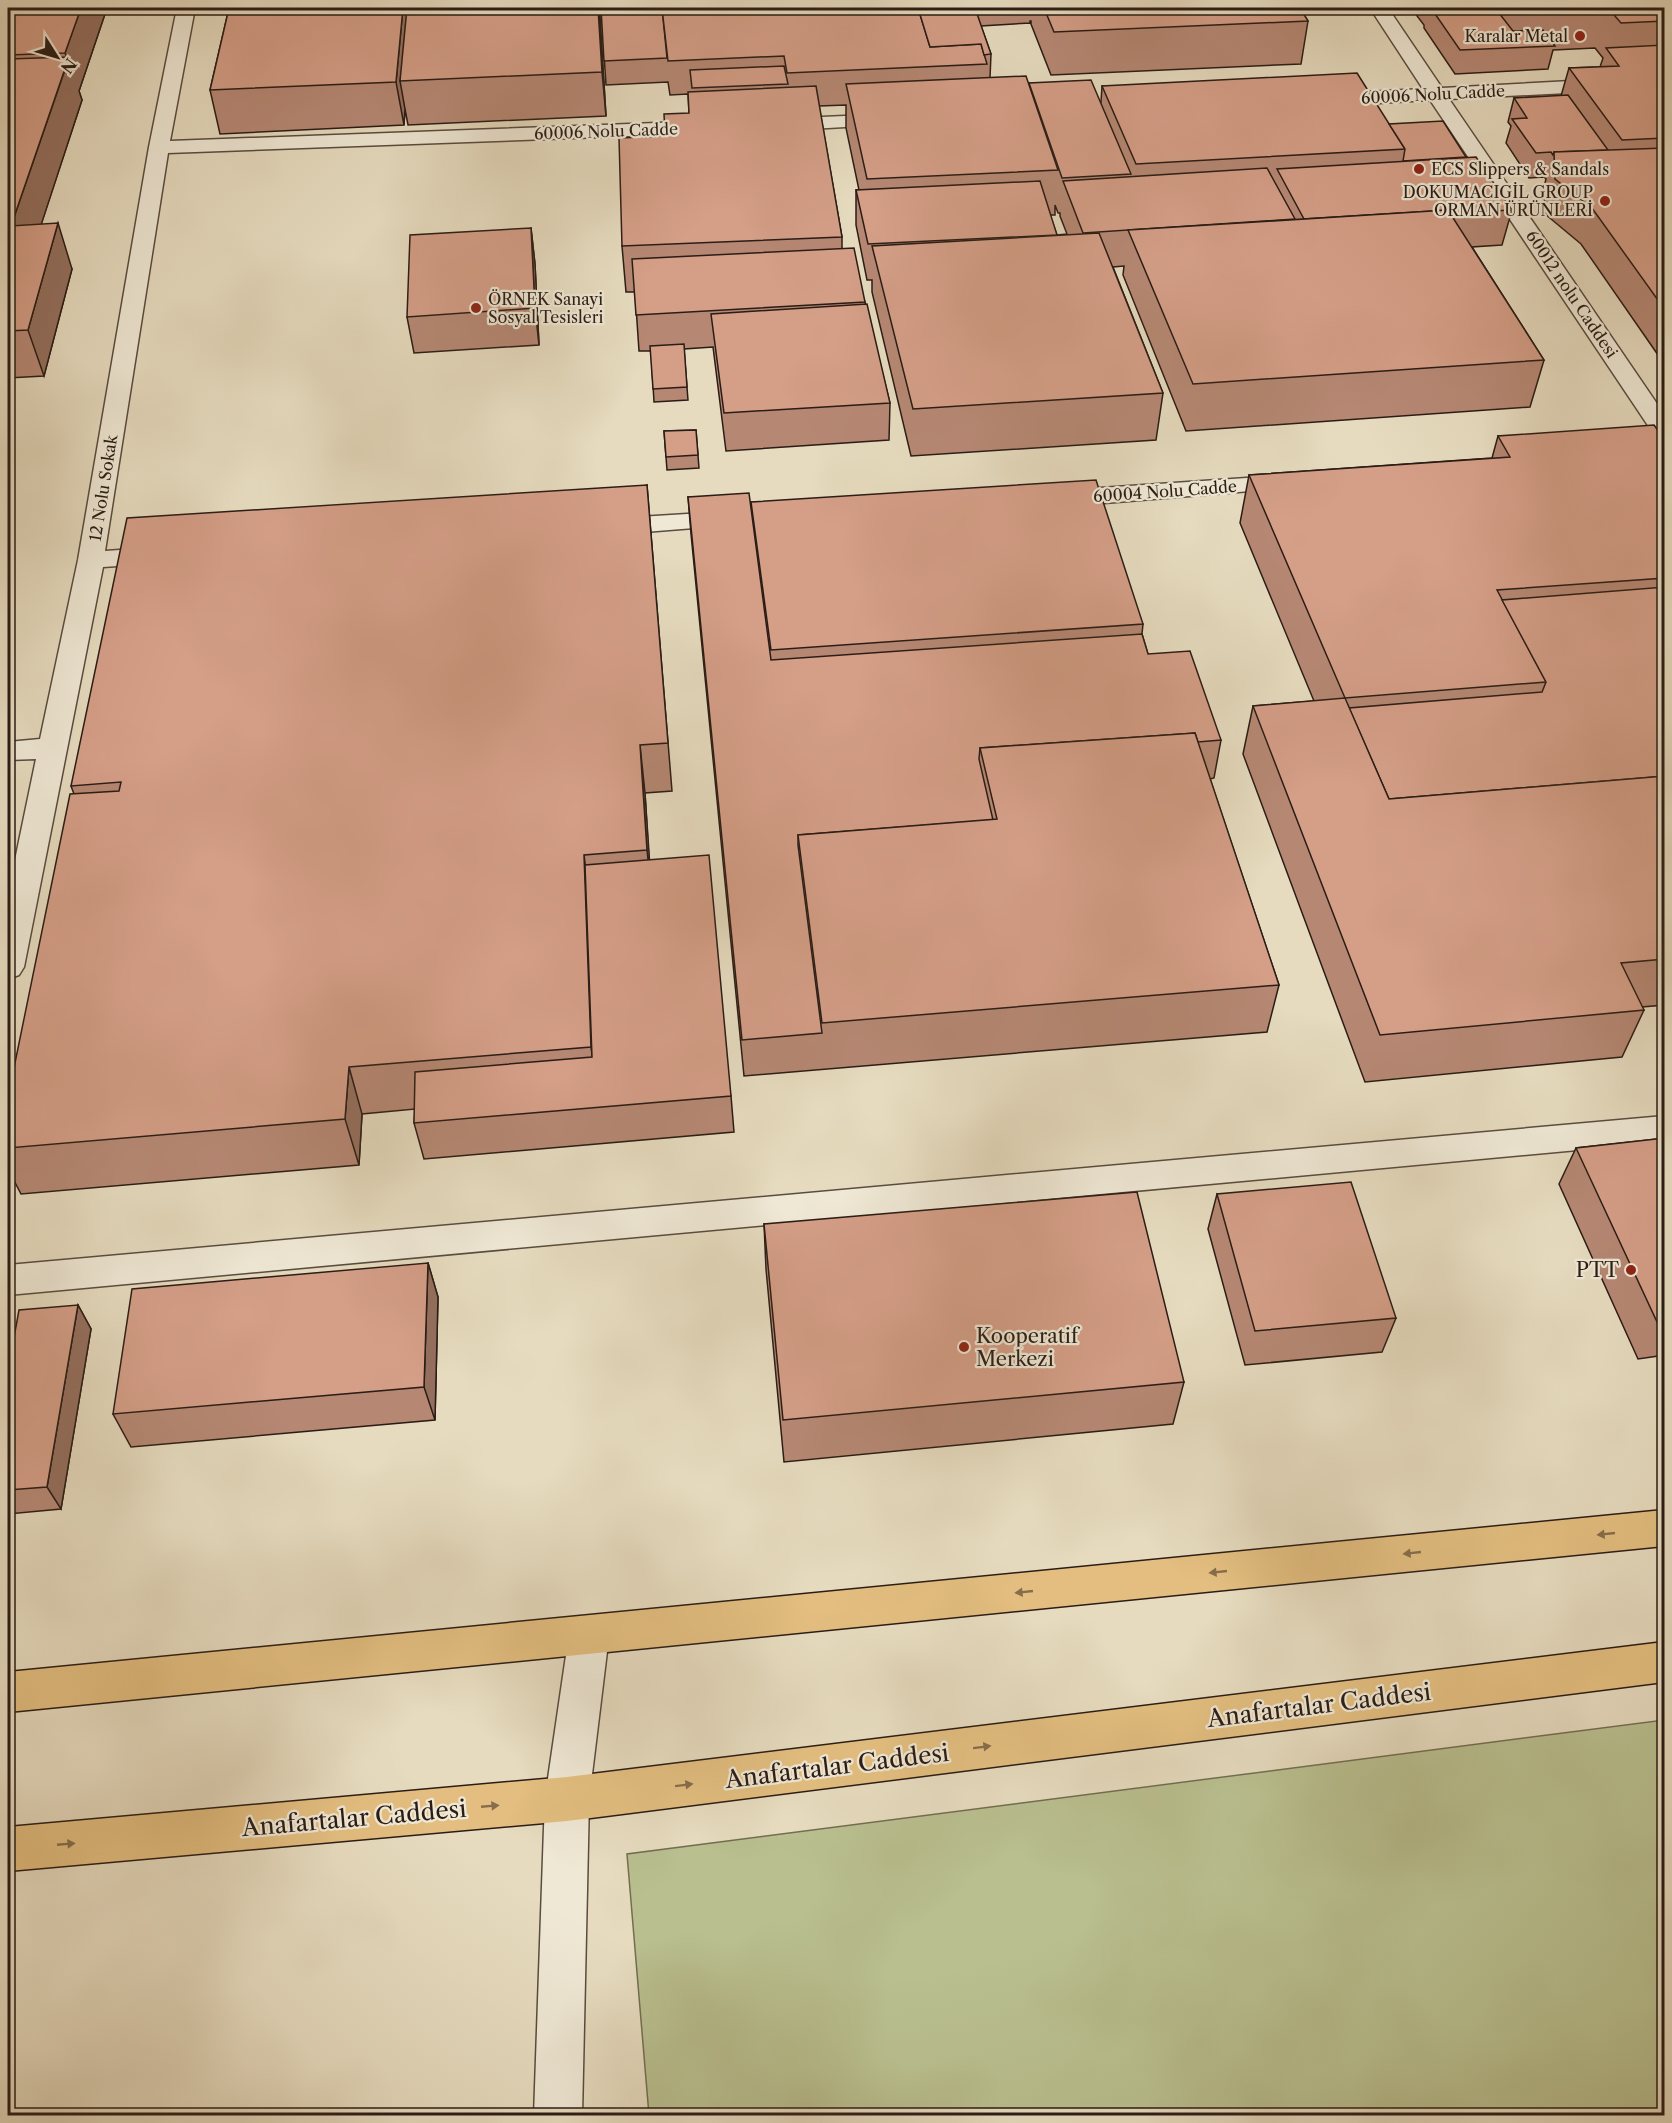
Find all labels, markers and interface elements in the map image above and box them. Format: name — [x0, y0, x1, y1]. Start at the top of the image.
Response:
place label: Karalar Metal — [1465, 26, 1568, 46]
north arrow — [27, 27, 87, 87]
marker: Karalar Metal — [1573, 29, 1587, 43]
text: N — [57, 54, 81, 78]
street label: 60006 Nolu Cadde — [1360, 80, 1506, 108]
street label: 60006 Nolu Cadde — [534, 118, 678, 144]
place label: ECS Slippers & Sandals — [1431, 159, 1609, 179]
marker: ECS Slippers & Sandals — [1412, 162, 1426, 176]
place label: DOKUMACIGİL GROUP ORMAN ÜRÜNLERİ — [1403, 182, 1593, 220]
marker: DOKUMACIGİL GROUP ORMAN ÜRÜNLERİ — [1598, 194, 1612, 208]
street label: 60012 nolu Caddesi — [1522, 226, 1622, 362]
place label: ÖRNEK Sanayi Sosyal Tesisleri — [488, 289, 603, 327]
marker: ÖRNEK Sanayi Sosyal Tesisleri — [469, 301, 483, 315]
street label: 12 Nolu Sokak — [85, 433, 121, 543]
street label: 60004 Nolu Cadde — [1092, 476, 1238, 506]
place label: PTT — [1576, 1258, 1619, 1282]
marker: PTT — [1624, 1263, 1638, 1277]
place label: Kooperatif Merkezi — [976, 1324, 1081, 1371]
marker: Kooperatif Merkezi — [957, 1340, 971, 1354]
one-way arrow — [1597, 1529, 1616, 1539]
one-way arrow — [1403, 1548, 1422, 1558]
one-way arrow — [1209, 1567, 1228, 1577]
one-way arrow — [1015, 1587, 1034, 1597]
street label: Anafartalar Caddesi — [1204, 1677, 1433, 1733]
street label: Anafartalar Caddesi — [722, 1738, 951, 1794]
one-way arrow — [972, 1743, 991, 1752]
one-way arrow — [674, 1780, 693, 1789]
street label: Anafartalar Caddesi — [239, 1794, 468, 1842]
one-way arrow — [481, 1801, 500, 1811]
one-way arrow — [56, 1839, 75, 1849]

